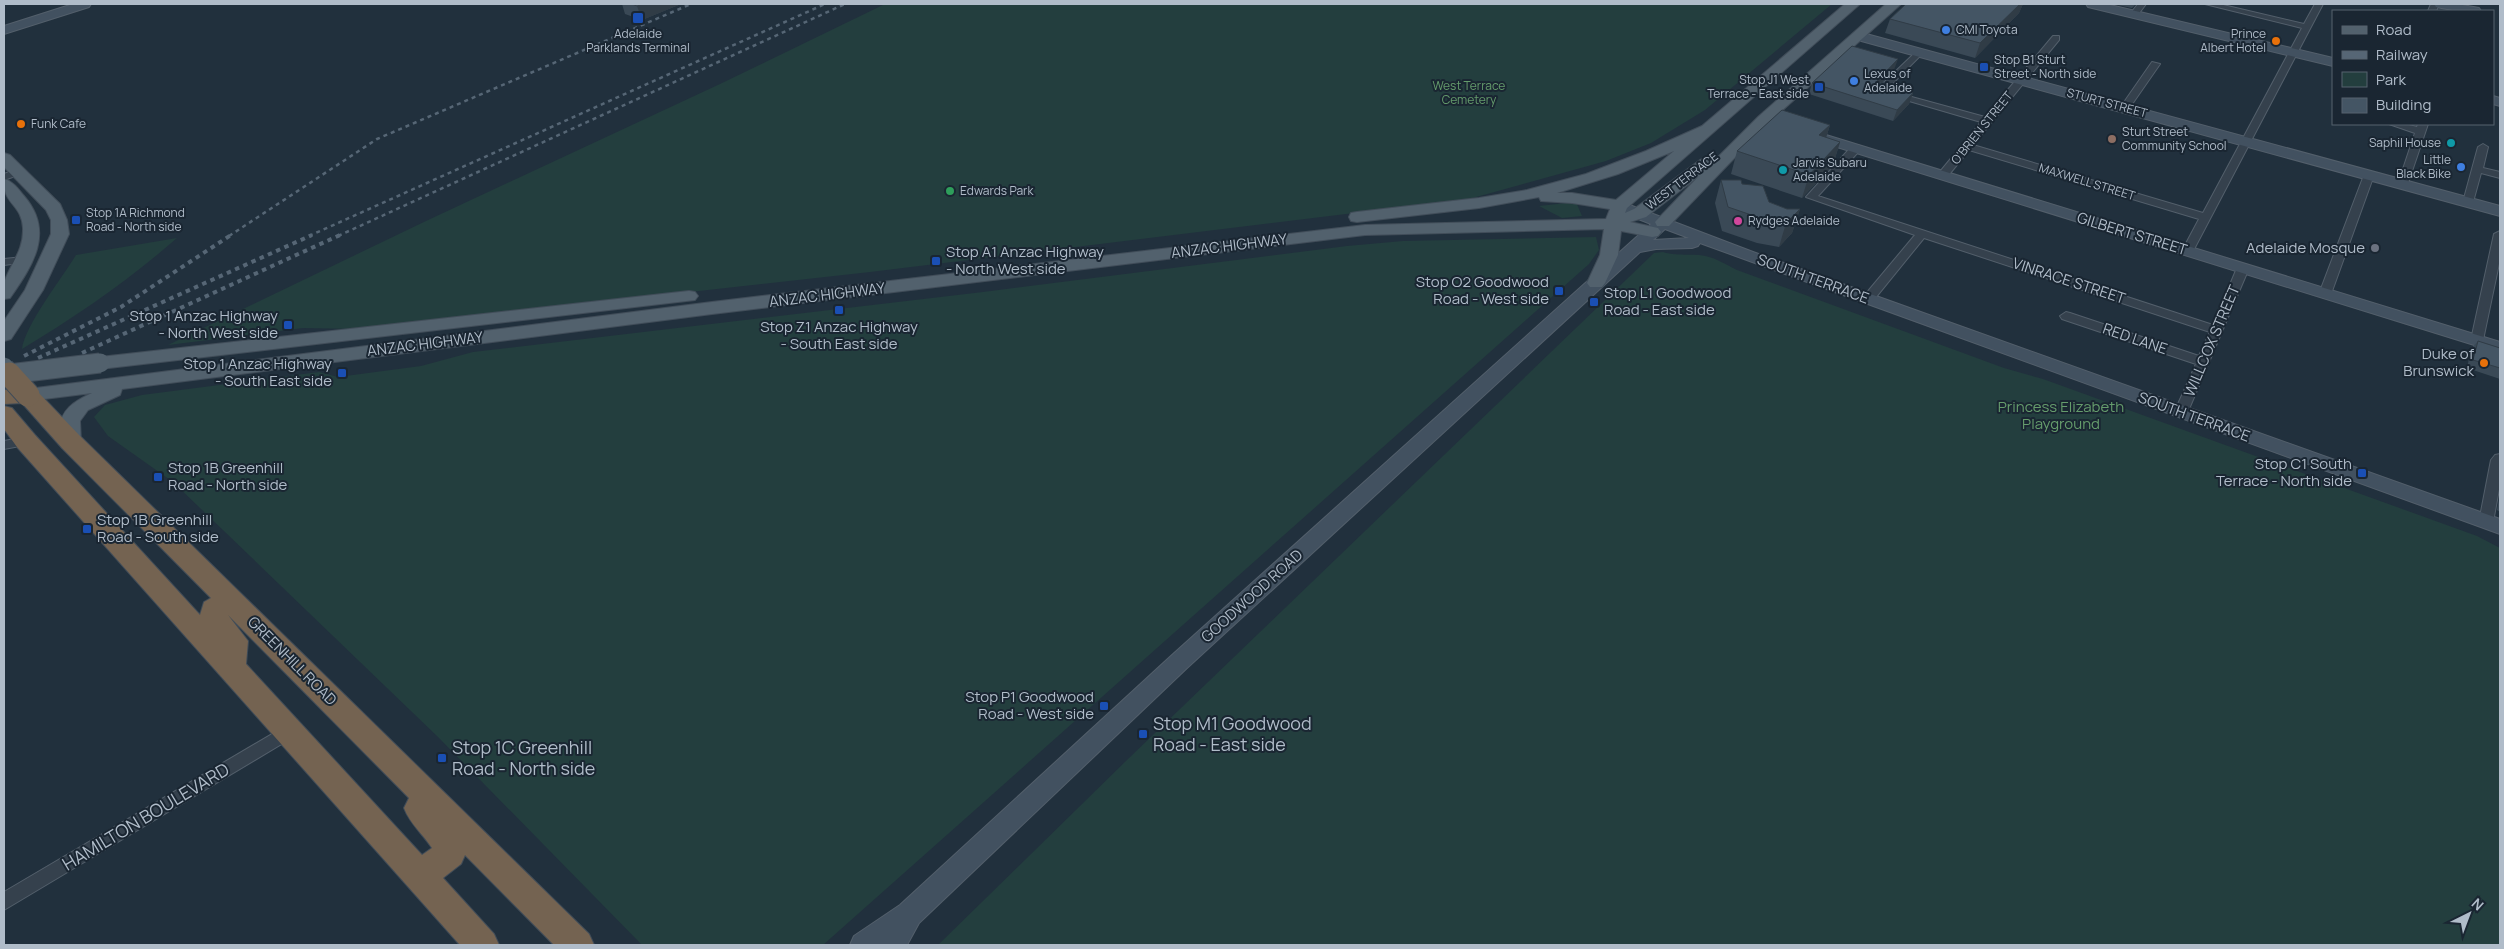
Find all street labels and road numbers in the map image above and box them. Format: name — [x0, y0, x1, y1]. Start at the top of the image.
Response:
street label: STURT STREET — [2065, 84, 2150, 122]
street label: O'BRIEN STREET — [1947, 87, 2017, 168]
street label: WEST TERRACE — [1642, 148, 1721, 213]
street label: MAXWELL STREET — [2037, 159, 2138, 205]
street label: GILBERT STREET — [2074, 207, 2190, 260]
street label: ANZAC HIGHWAY — [1170, 228, 1289, 263]
street label: SOUTH TERRACE — [1754, 249, 1872, 309]
street label: VINRACE STREET — [2010, 252, 2128, 309]
street label: ANZAC HIGHWAY — [768, 277, 887, 312]
street label: WILLCOX STREET — [2179, 282, 2245, 400]
street label: RED LANE — [2100, 318, 2170, 359]
street label: ANZAC HIGHWAY — [366, 326, 485, 361]
street label: SOUTH TERRACE — [2135, 387, 2253, 447]
street label: GOODWOOD ROAD — [1196, 544, 1307, 647]
street label: GREENHILL ROAD — [243, 611, 342, 710]
street label: HAMILTON BOULEVARD — [58, 757, 233, 876]

